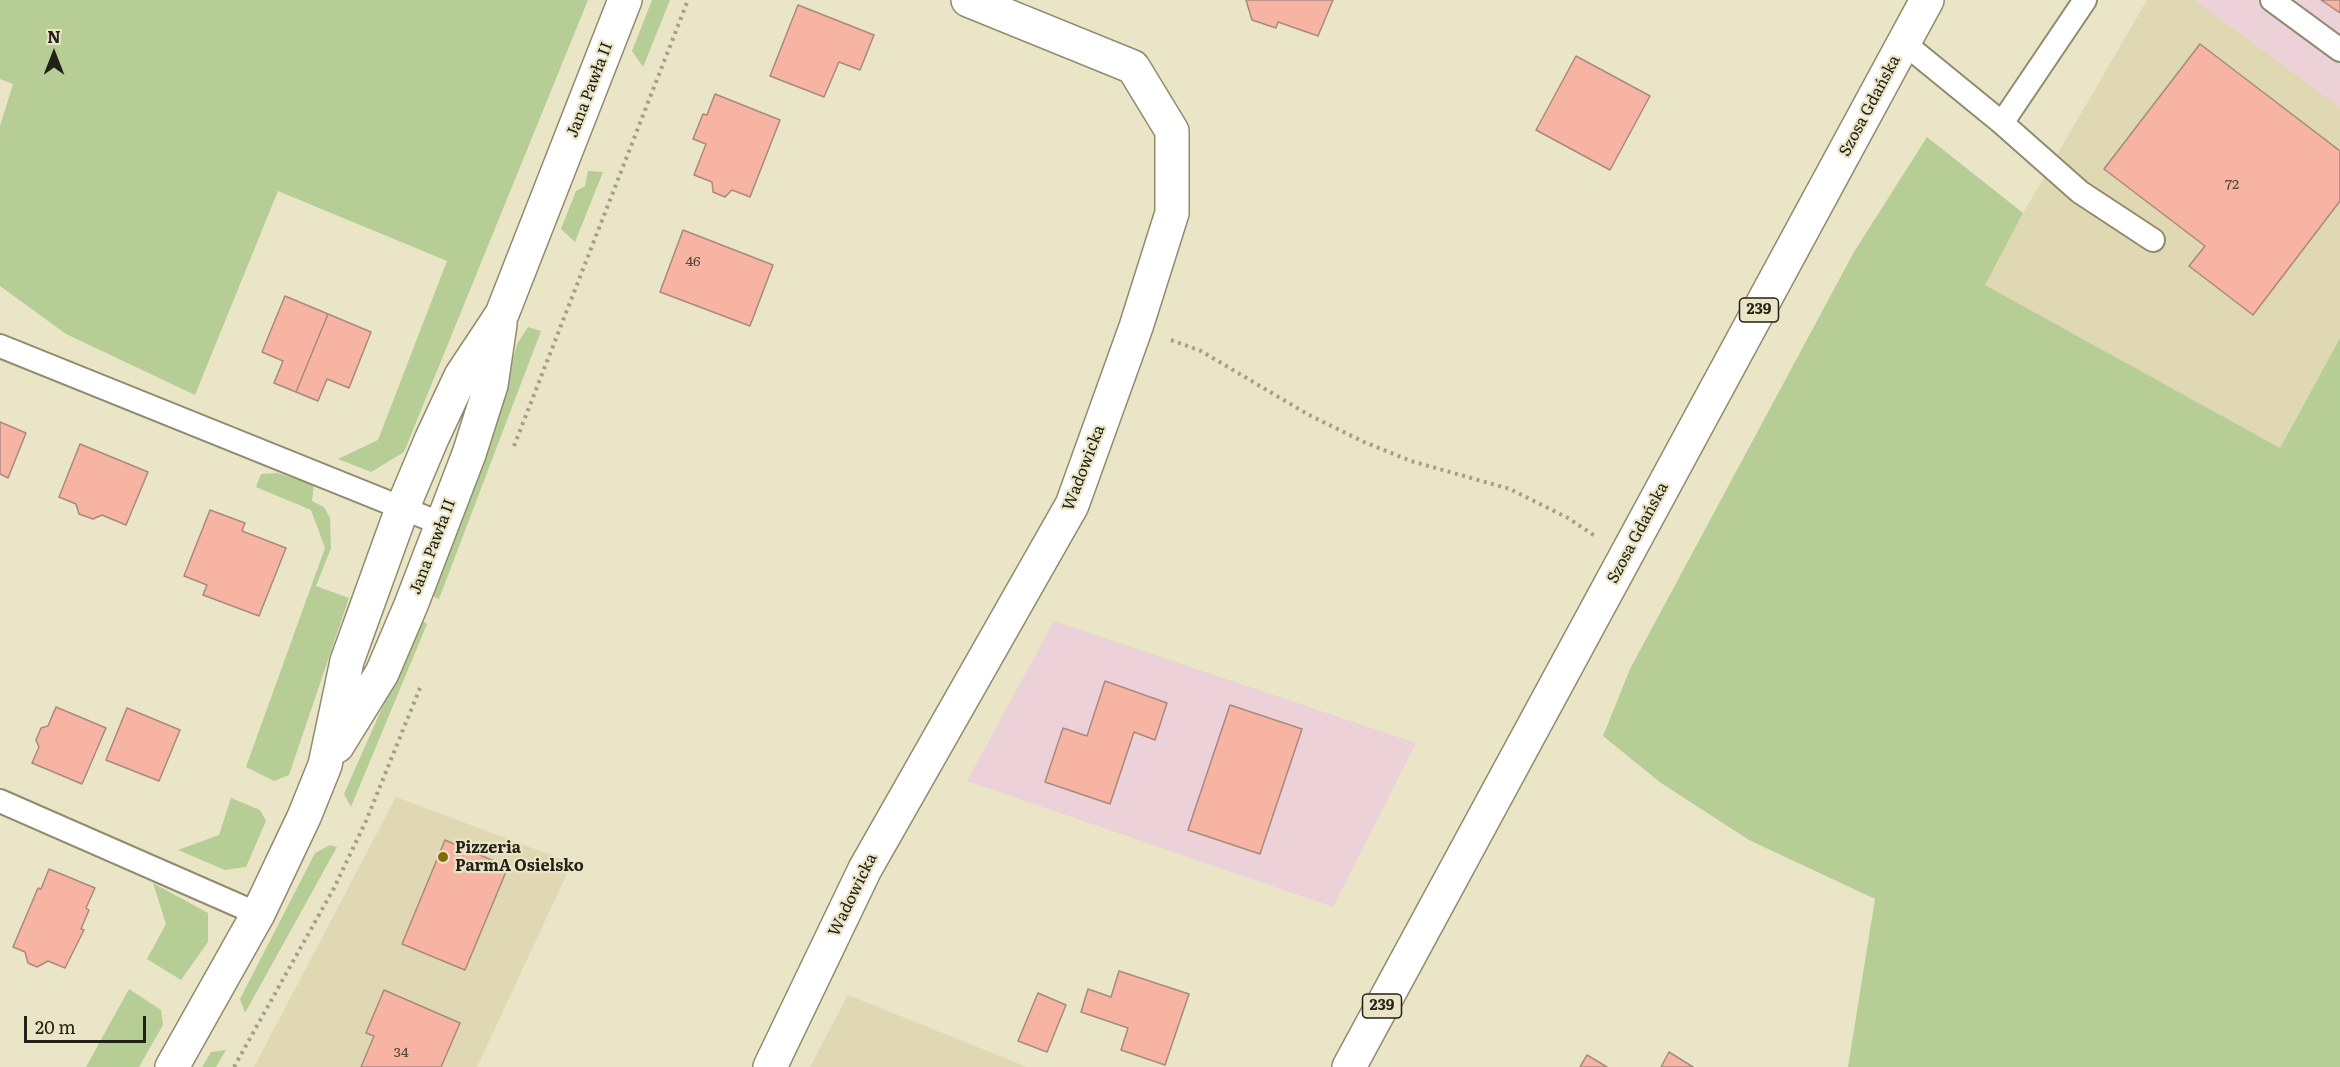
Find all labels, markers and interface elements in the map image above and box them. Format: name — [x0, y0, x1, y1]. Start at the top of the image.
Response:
north arrow — [24, 24, 84, 84]
text: N — [47, 24, 61, 48]
street label: Jana Pawła II — [563, 40, 617, 140]
street label: Szosa Gdańska — [1835, 52, 1905, 160]
house number: 72 — [2225, 177, 2239, 193]
house number: 46 — [685, 254, 701, 270]
road number: 239 — [1740, 298, 1778, 322]
street label: Wadowicka — [1059, 423, 1109, 513]
street label: Szosa Gdańska — [1603, 479, 1673, 587]
street label: Jana Pawła II — [406, 497, 460, 597]
place label: Pizzeria ParmA Osielsko — [455, 838, 584, 876]
marker: Pizzeria ParmA Osielsko — [436, 850, 450, 864]
street label: Wadowicka — [825, 850, 881, 940]
road number: 239 — [1362, 994, 1402, 1018]
scale bar — [27, 1004, 148, 1042]
text: 20 m — [35, 1013, 76, 1040]
house number: 34 — [393, 1045, 409, 1061]

